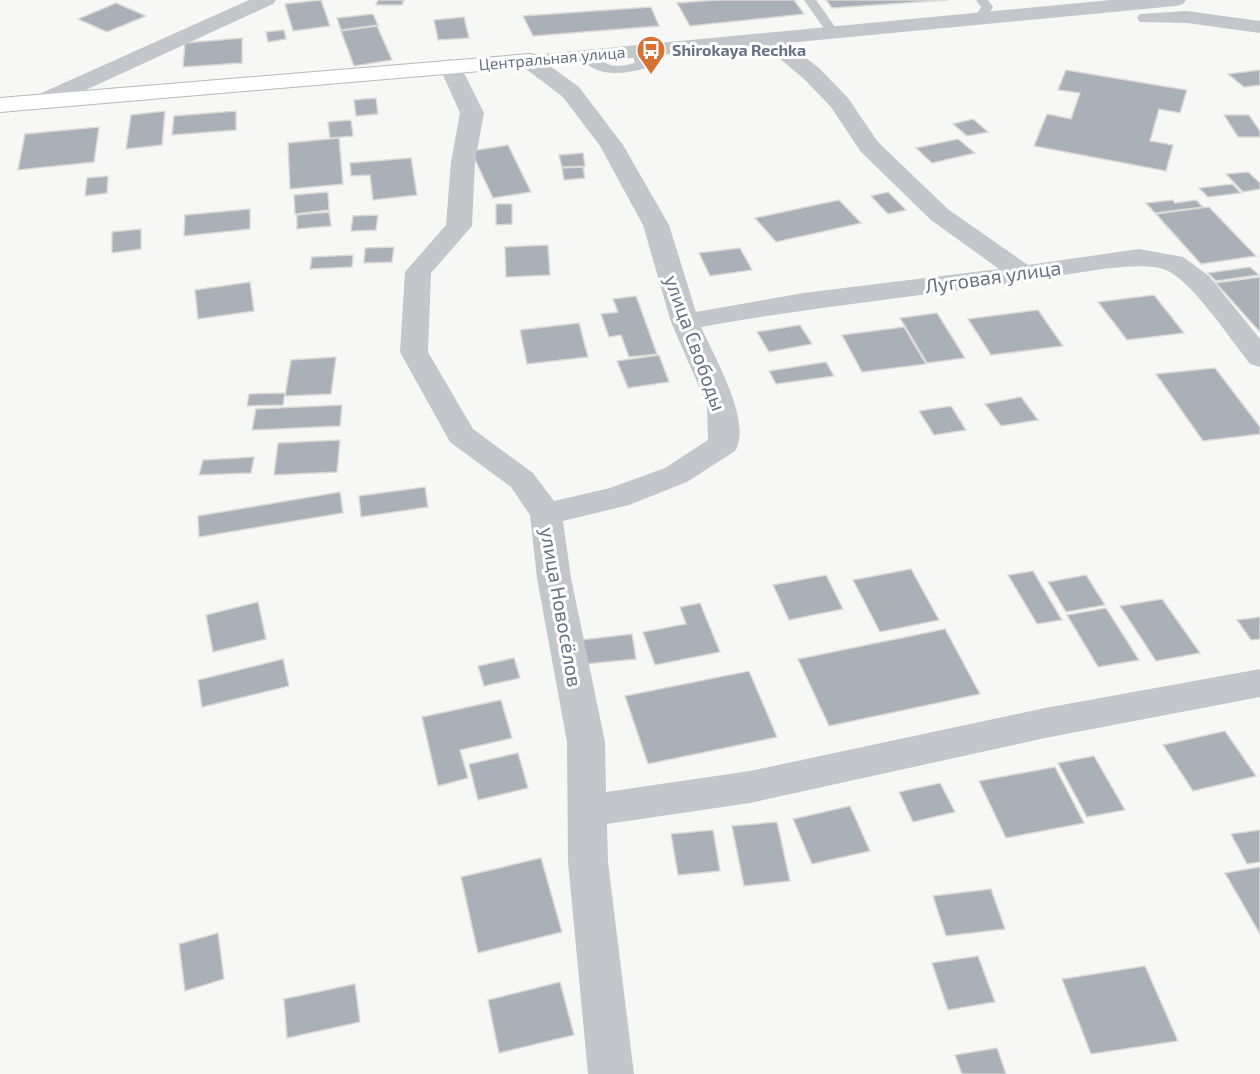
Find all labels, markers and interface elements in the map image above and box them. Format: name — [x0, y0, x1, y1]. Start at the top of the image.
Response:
bus stop icon: Shirokaya Rechka — [635, 34, 667, 76]
place label: Shirokaya Rechka — [672, 40, 806, 60]
street label: Центральная улица — [478, 42, 626, 74]
street label: Луговая улица — [923, 255, 1063, 298]
street label: улица Свободы — [659, 271, 732, 414]
street label: улица Новосёлов — [535, 525, 588, 689]

